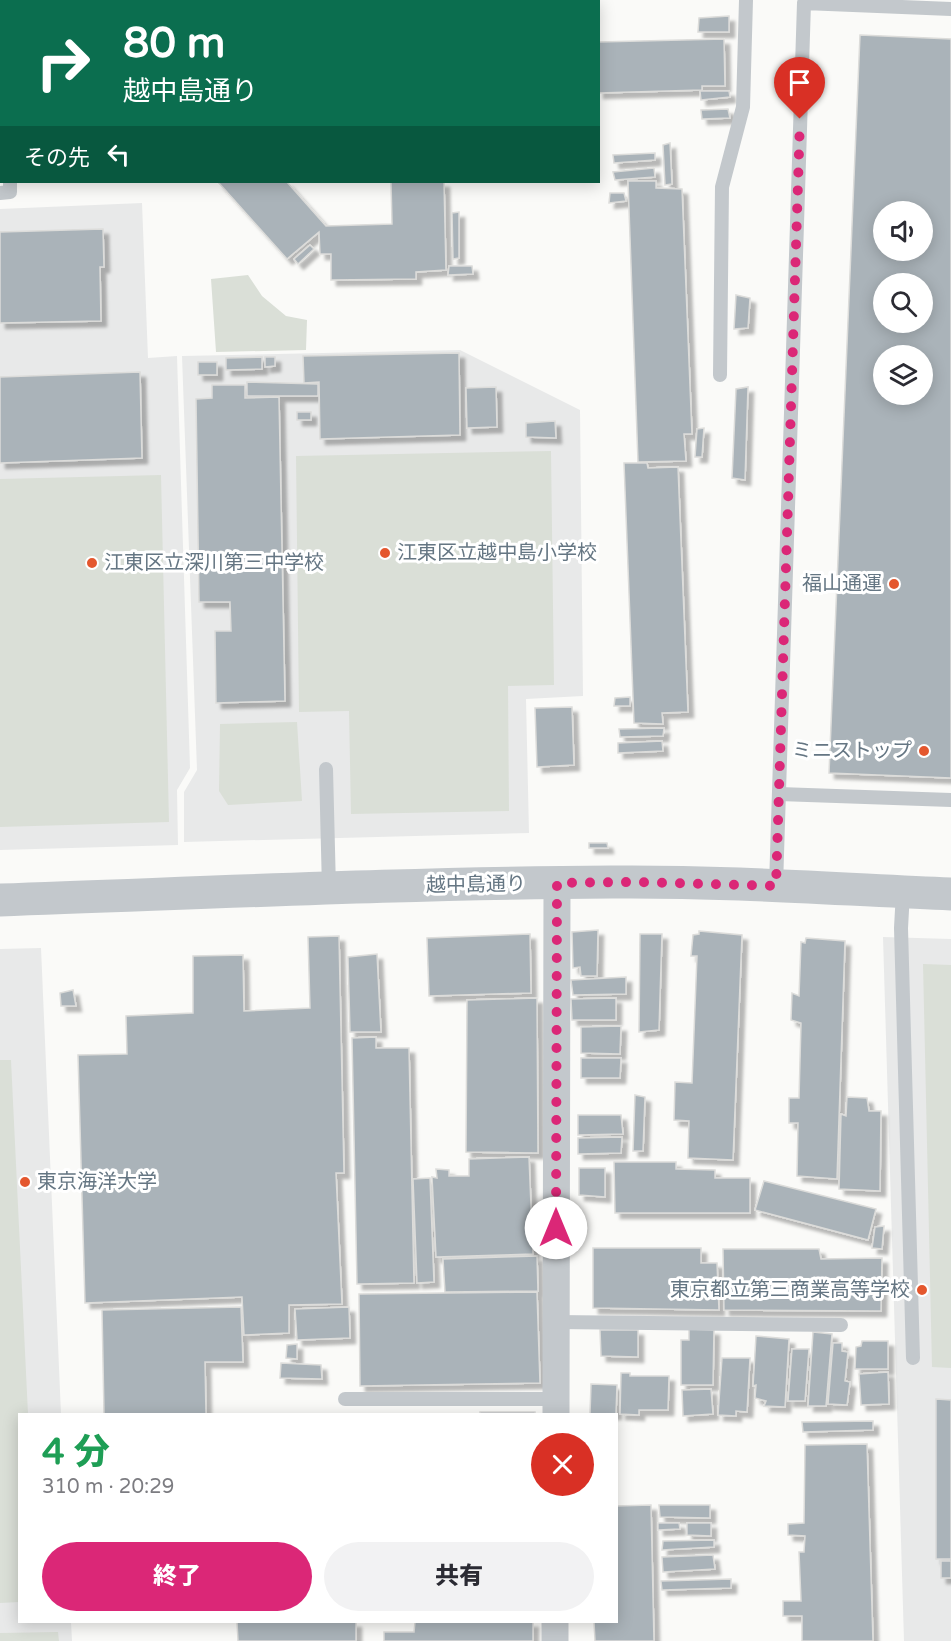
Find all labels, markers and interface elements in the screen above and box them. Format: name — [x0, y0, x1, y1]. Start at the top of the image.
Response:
text: 80 m — [123, 18, 225, 69]
icon: right — [24, 24, 102, 102]
pin — [774, 57, 825, 119]
icon: arrive — [783, 66, 816, 99]
text: 越中島通り — [123, 75, 258, 108]
icon: left — [102, 138, 135, 171]
text: その先 — [24, 145, 90, 171]
map controls — [873, 201, 933, 405]
button: sound — [873, 201, 933, 261]
button: search — [873, 273, 933, 333]
button: layers — [873, 345, 933, 405]
place label: 江東区立越中島小学校 — [397, 541, 597, 565]
marker: 江東区立越中島小学校 — [378, 546, 392, 560]
place label: 江東区立深川第三中学校 — [104, 551, 324, 575]
marker: 江東区立深川第三中学校 — [85, 556, 99, 570]
place label: 福山通運 — [802, 572, 882, 596]
marker: 福山通運 — [887, 577, 901, 591]
place label: ミニストップ — [792, 739, 912, 763]
marker: ミニストップ — [917, 744, 931, 758]
street label: 越中島通り — [426, 872, 526, 898]
place label: 東京海洋大学 — [37, 1170, 157, 1194]
marker: 東京海洋大学 — [18, 1175, 32, 1189]
position arrow — [524, 1196, 588, 1260]
place label: 東京都立第三商業高等学校 — [670, 1278, 910, 1302]
marker: 東京都立第三商業高等学校 — [915, 1283, 929, 1297]
text: 4 分 — [42, 1431, 110, 1474]
button: close — [531, 1433, 594, 1496]
text: 310 m · 20:29 — [42, 1475, 174, 1499]
button: 終了 — [42, 1542, 312, 1611]
button: 共有 — [324, 1542, 594, 1611]

